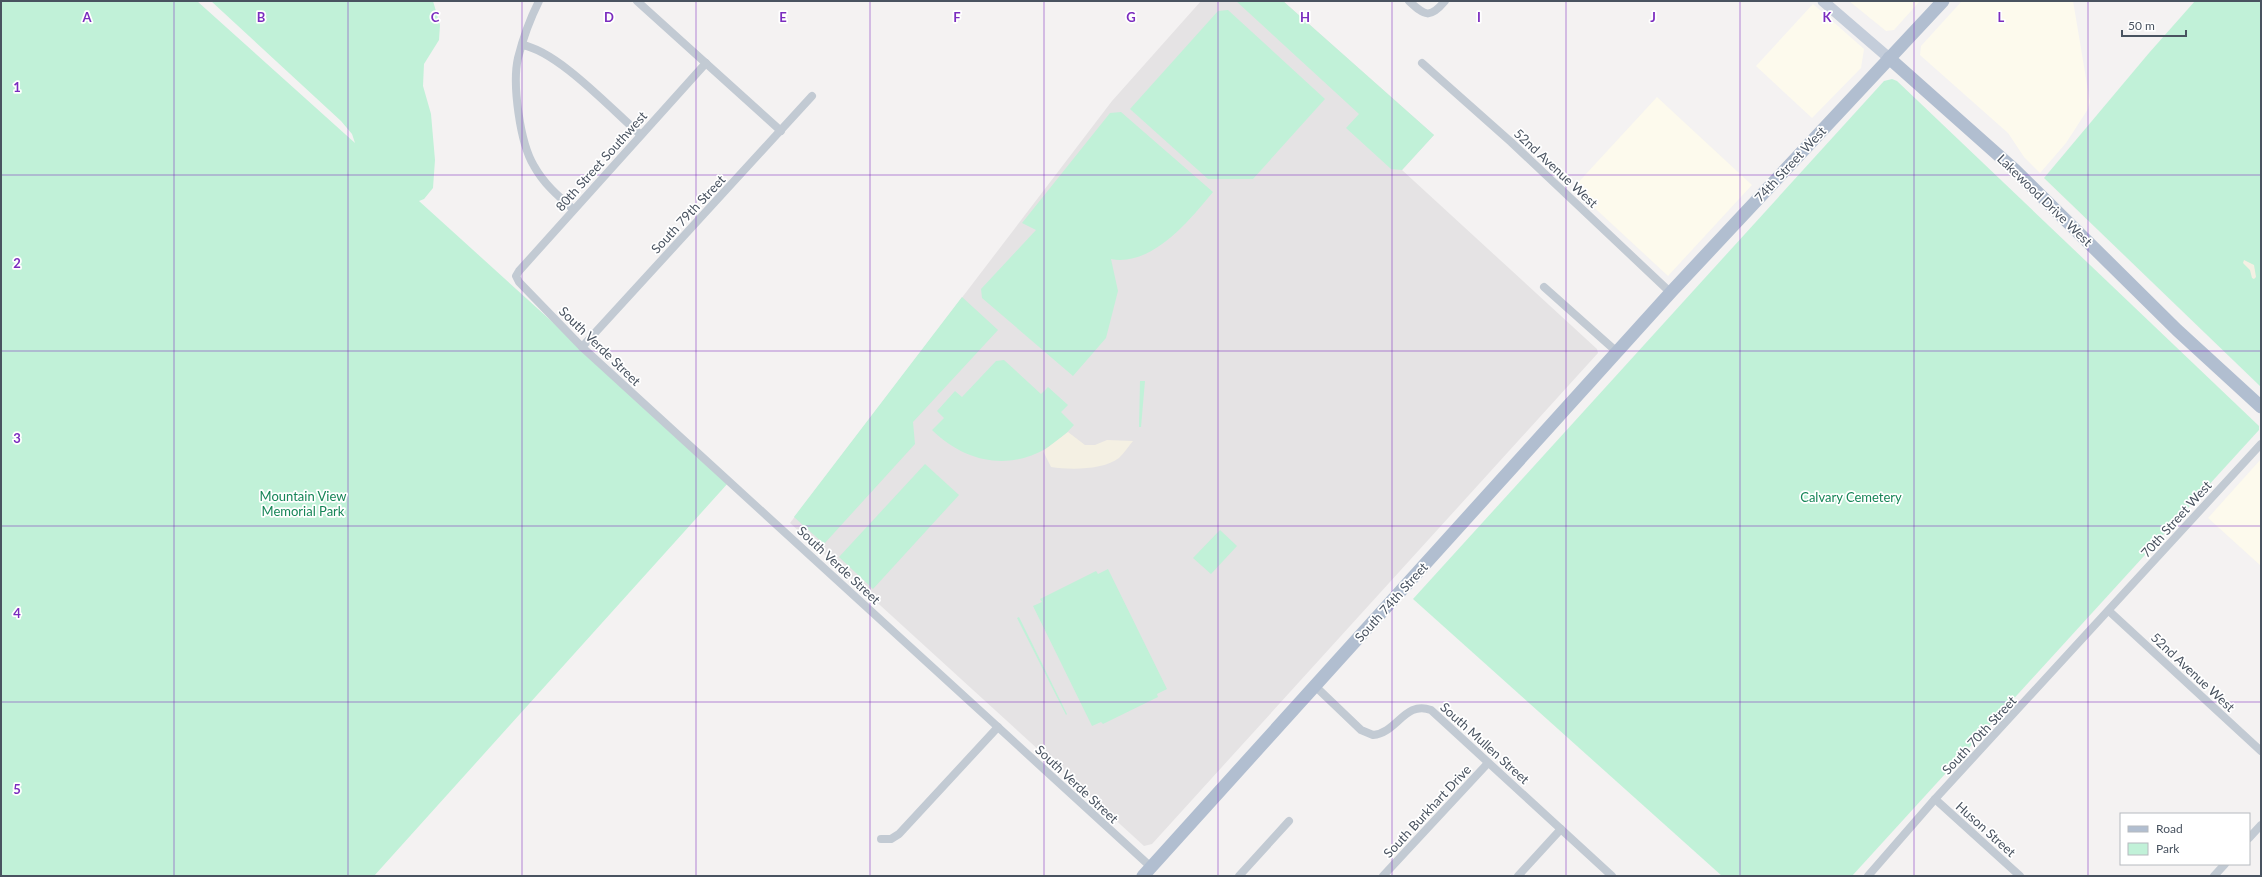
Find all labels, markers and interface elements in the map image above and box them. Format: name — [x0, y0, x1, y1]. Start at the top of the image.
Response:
text: A — [81, 9, 92, 25]
text: B — [257, 9, 266, 25]
text: C — [431, 9, 440, 25]
text: D — [604, 9, 614, 25]
text: E — [779, 9, 787, 25]
text: F — [953, 9, 961, 25]
text: G — [1126, 9, 1136, 25]
text: H — [1300, 9, 1310, 25]
text: I — [1477, 9, 1481, 25]
text: J — [1650, 9, 1656, 25]
text: K — [1823, 9, 1833, 25]
text: L — [1998, 9, 2005, 25]
scale bar — [2122, 12, 2186, 38]
text: 50 m — [2128, 18, 2155, 33]
text: 1 — [13, 79, 21, 95]
street label: 80th Street Southwest — [552, 108, 650, 214]
street label: 74th Street West — [1751, 123, 1829, 205]
street label: 52nd Avenue West — [1511, 125, 1601, 211]
street label: Lakewood Drive West — [1994, 151, 2096, 250]
street label: South 79th Street — [648, 171, 729, 257]
text: 2 — [13, 255, 21, 271]
street label: South Verde Street — [556, 303, 644, 389]
text: 3 — [13, 430, 21, 446]
street label: 70th Street West — [2137, 477, 2215, 561]
park label: Mountain View Memorial Park — [260, 488, 346, 519]
park label: Calvary Cemetery — [1800, 489, 1902, 505]
street label: South Verde Street — [794, 523, 884, 608]
street label: South 74th Street — [1351, 559, 1431, 645]
text: 4 — [13, 605, 21, 621]
street label: 52nd Avenue West — [2148, 629, 2238, 715]
street label: South 70th Street — [1939, 692, 2020, 778]
street label: South Mullen Street — [1437, 699, 1533, 787]
street label: South Verde Street — [1032, 742, 1122, 827]
street label: South Burkhart Drive — [1380, 761, 1474, 861]
text: 5 — [13, 781, 21, 797]
street label: Huson Street — [1953, 798, 2019, 860]
legend — [2120, 813, 2250, 865]
text: Road — [2156, 821, 2183, 836]
text: Park — [2156, 841, 2180, 856]

